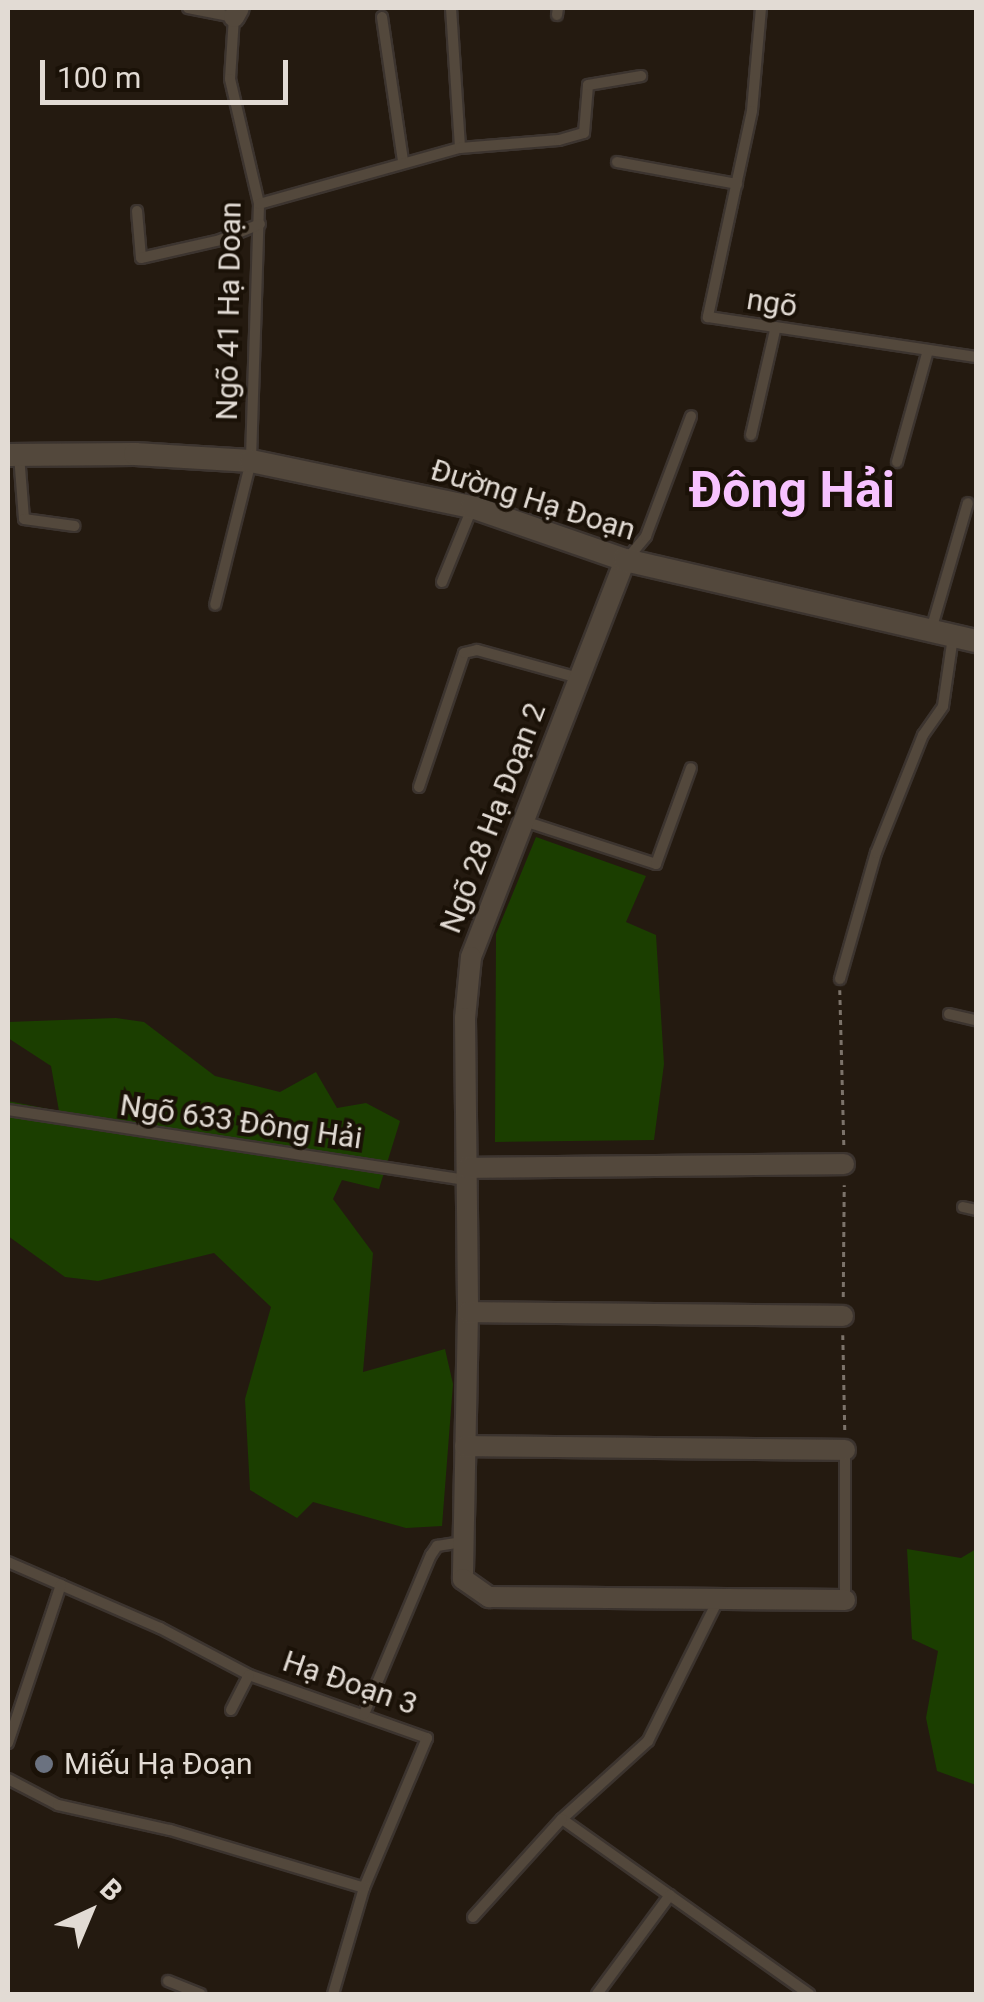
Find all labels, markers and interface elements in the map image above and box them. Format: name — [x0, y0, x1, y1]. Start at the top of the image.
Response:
scale bar — [45, 40, 292, 102]
text: 100 m — [57, 60, 141, 95]
street label: Ngõ 41 Hạ Doạn — [209, 201, 249, 421]
street label: ngõ — [744, 281, 800, 325]
street label: Đường Hạ Đoạn — [426, 452, 640, 548]
district label: Đông Hải — [689, 461, 895, 521]
street label: Ngõ 28 Hạ Đoạn 2 — [433, 698, 553, 938]
street label: Ngõ 633 Đông Hải — [118, 1087, 364, 1157]
street label: Hạ Đoạn 3 — [278, 1643, 422, 1723]
place label: Miếu Hạ Đoạn — [64, 1746, 253, 1782]
marker: Miếu Hạ Đoạn — [33, 1753, 55, 1775]
north arrow — [40, 1862, 140, 1962]
text: B — [93, 1872, 129, 1908]

